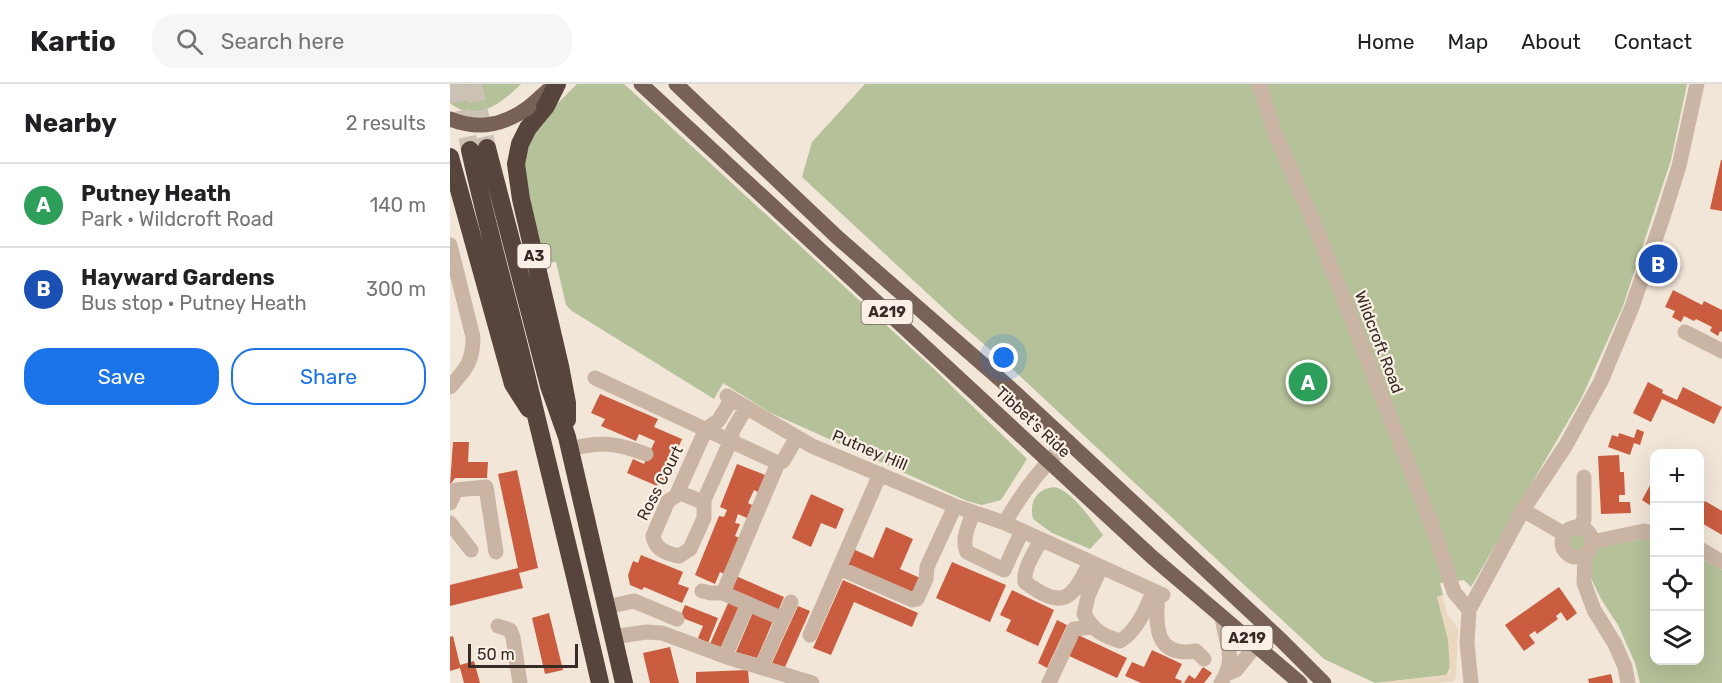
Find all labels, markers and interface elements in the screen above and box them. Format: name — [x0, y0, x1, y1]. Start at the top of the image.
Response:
search box — [152, 14, 572, 68]
text: Kartio — [30, 25, 116, 58]
icon: search — [173, 25, 206, 58]
text: Search here — [221, 28, 344, 55]
text: Home — [1357, 29, 1414, 54]
text: Map — [1447, 29, 1488, 54]
text: About — [1521, 29, 1581, 54]
text: Contact — [1614, 29, 1692, 54]
text: Nearby — [24, 108, 117, 139]
text: 2 results — [346, 111, 426, 135]
text: Putney Heath — [81, 180, 231, 207]
text: A — [36, 193, 51, 217]
text: 140 m — [370, 193, 426, 217]
text: Park · Wildcroft Road — [81, 207, 274, 231]
pin: B — [1638, 242, 1678, 286]
road number: A3 — [518, 244, 550, 268]
text: Hayward Gardens — [81, 264, 275, 291]
text: B — [36, 277, 51, 301]
text: 300 m — [366, 277, 426, 301]
street label: Wildcroft Road — [1351, 288, 1407, 396]
text: Bus stop · Putney Heath — [81, 291, 307, 315]
road number: A219 — [862, 300, 912, 324]
your location — [989, 343, 1018, 372]
button: Save — [24, 348, 219, 405]
button: Share — [231, 348, 426, 405]
pin: A — [1288, 360, 1328, 404]
street label: Tibbet's Ride — [992, 383, 1074, 461]
street label: Putney Hill — [830, 426, 910, 474]
street label: Ross Court — [633, 442, 687, 524]
map controls — [1650, 449, 1704, 665]
button: + — [1650, 449, 1704, 503]
button: − — [1650, 503, 1704, 557]
button: locate — [1650, 557, 1704, 611]
button: layers — [1650, 611, 1704, 665]
road number: A219 — [1222, 626, 1272, 650]
scale bar — [468, 641, 578, 668]
text: 50 m — [477, 645, 515, 664]

